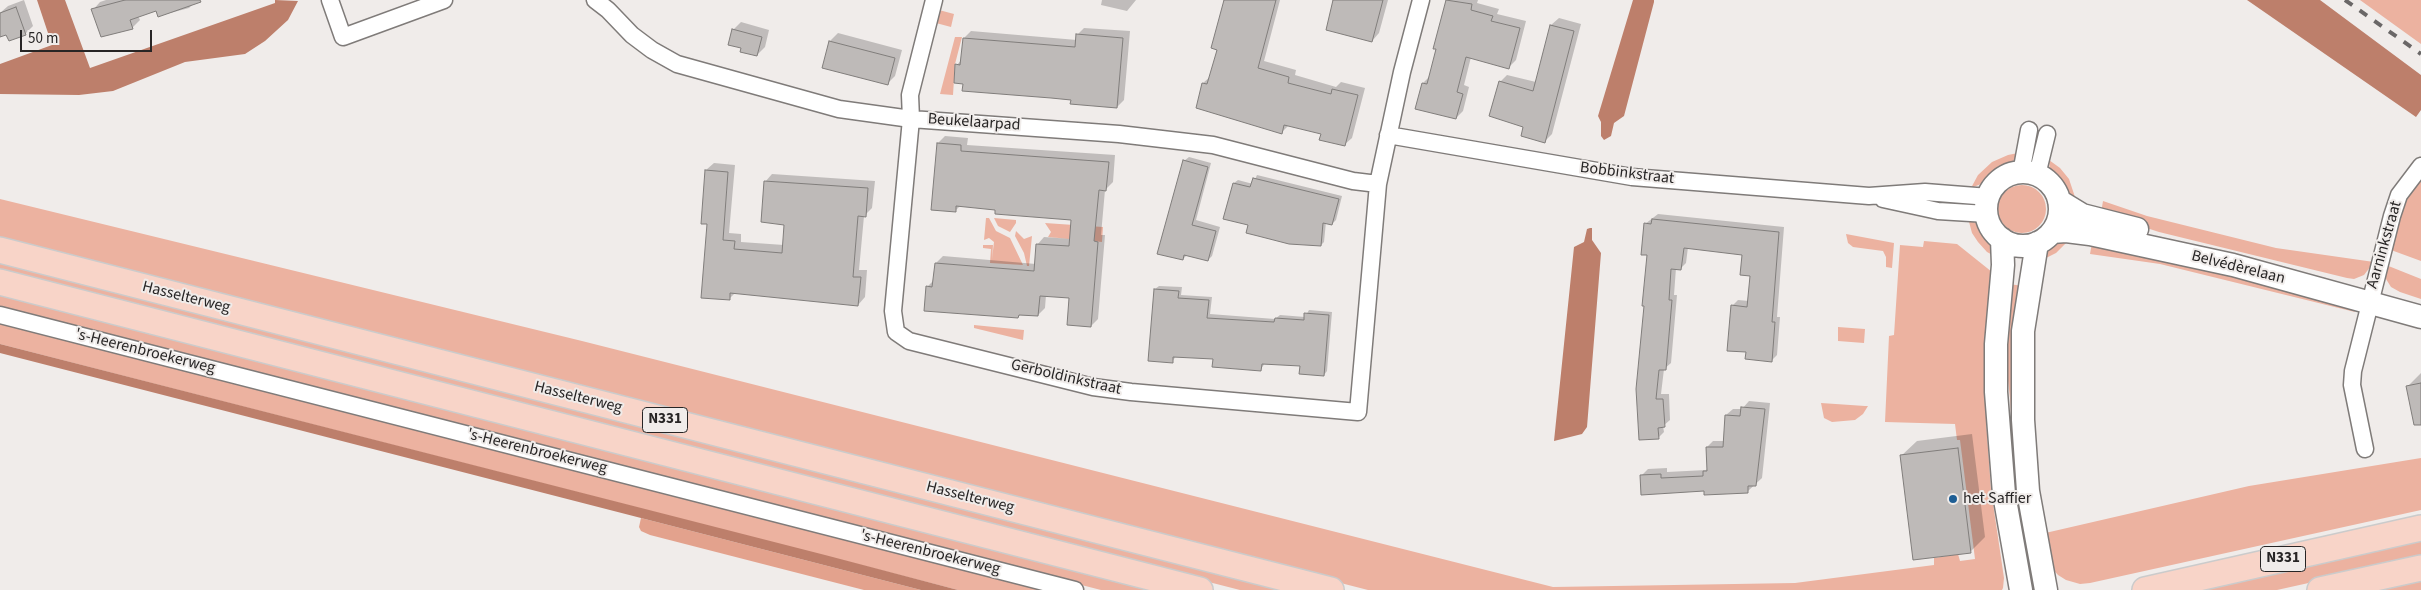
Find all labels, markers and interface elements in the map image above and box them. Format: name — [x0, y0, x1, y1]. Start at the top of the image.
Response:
scale bar — [22, 20, 155, 52]
text: 50 m — [28, 28, 58, 49]
street label: Beukelaarpad — [927, 110, 1021, 136]
street label: Bobbinkstraat — [1579, 159, 1675, 189]
street label: Aarninkstraat — [2363, 199, 2407, 291]
street label: Belvédèrelaan — [2189, 247, 2287, 289]
street label: Hasselterweg — [140, 278, 232, 318]
street label: 's-Heerenbroekerweg — [73, 325, 217, 379]
street label: Gerboldinkstraat — [1009, 356, 1123, 400]
street label: Hasselterweg — [532, 378, 624, 418]
road number: N331 — [642, 408, 688, 432]
street label: 's-Heerenbroekerweg — [465, 425, 609, 479]
street label: Hasselterweg — [924, 478, 1016, 518]
place label: het Saffier — [1963, 489, 2031, 509]
marker: het Saffier — [1947, 493, 1959, 505]
street label: 's-Heerenbroekerweg — [858, 526, 1002, 580]
road number: N331 — [2260, 546, 2306, 572]

